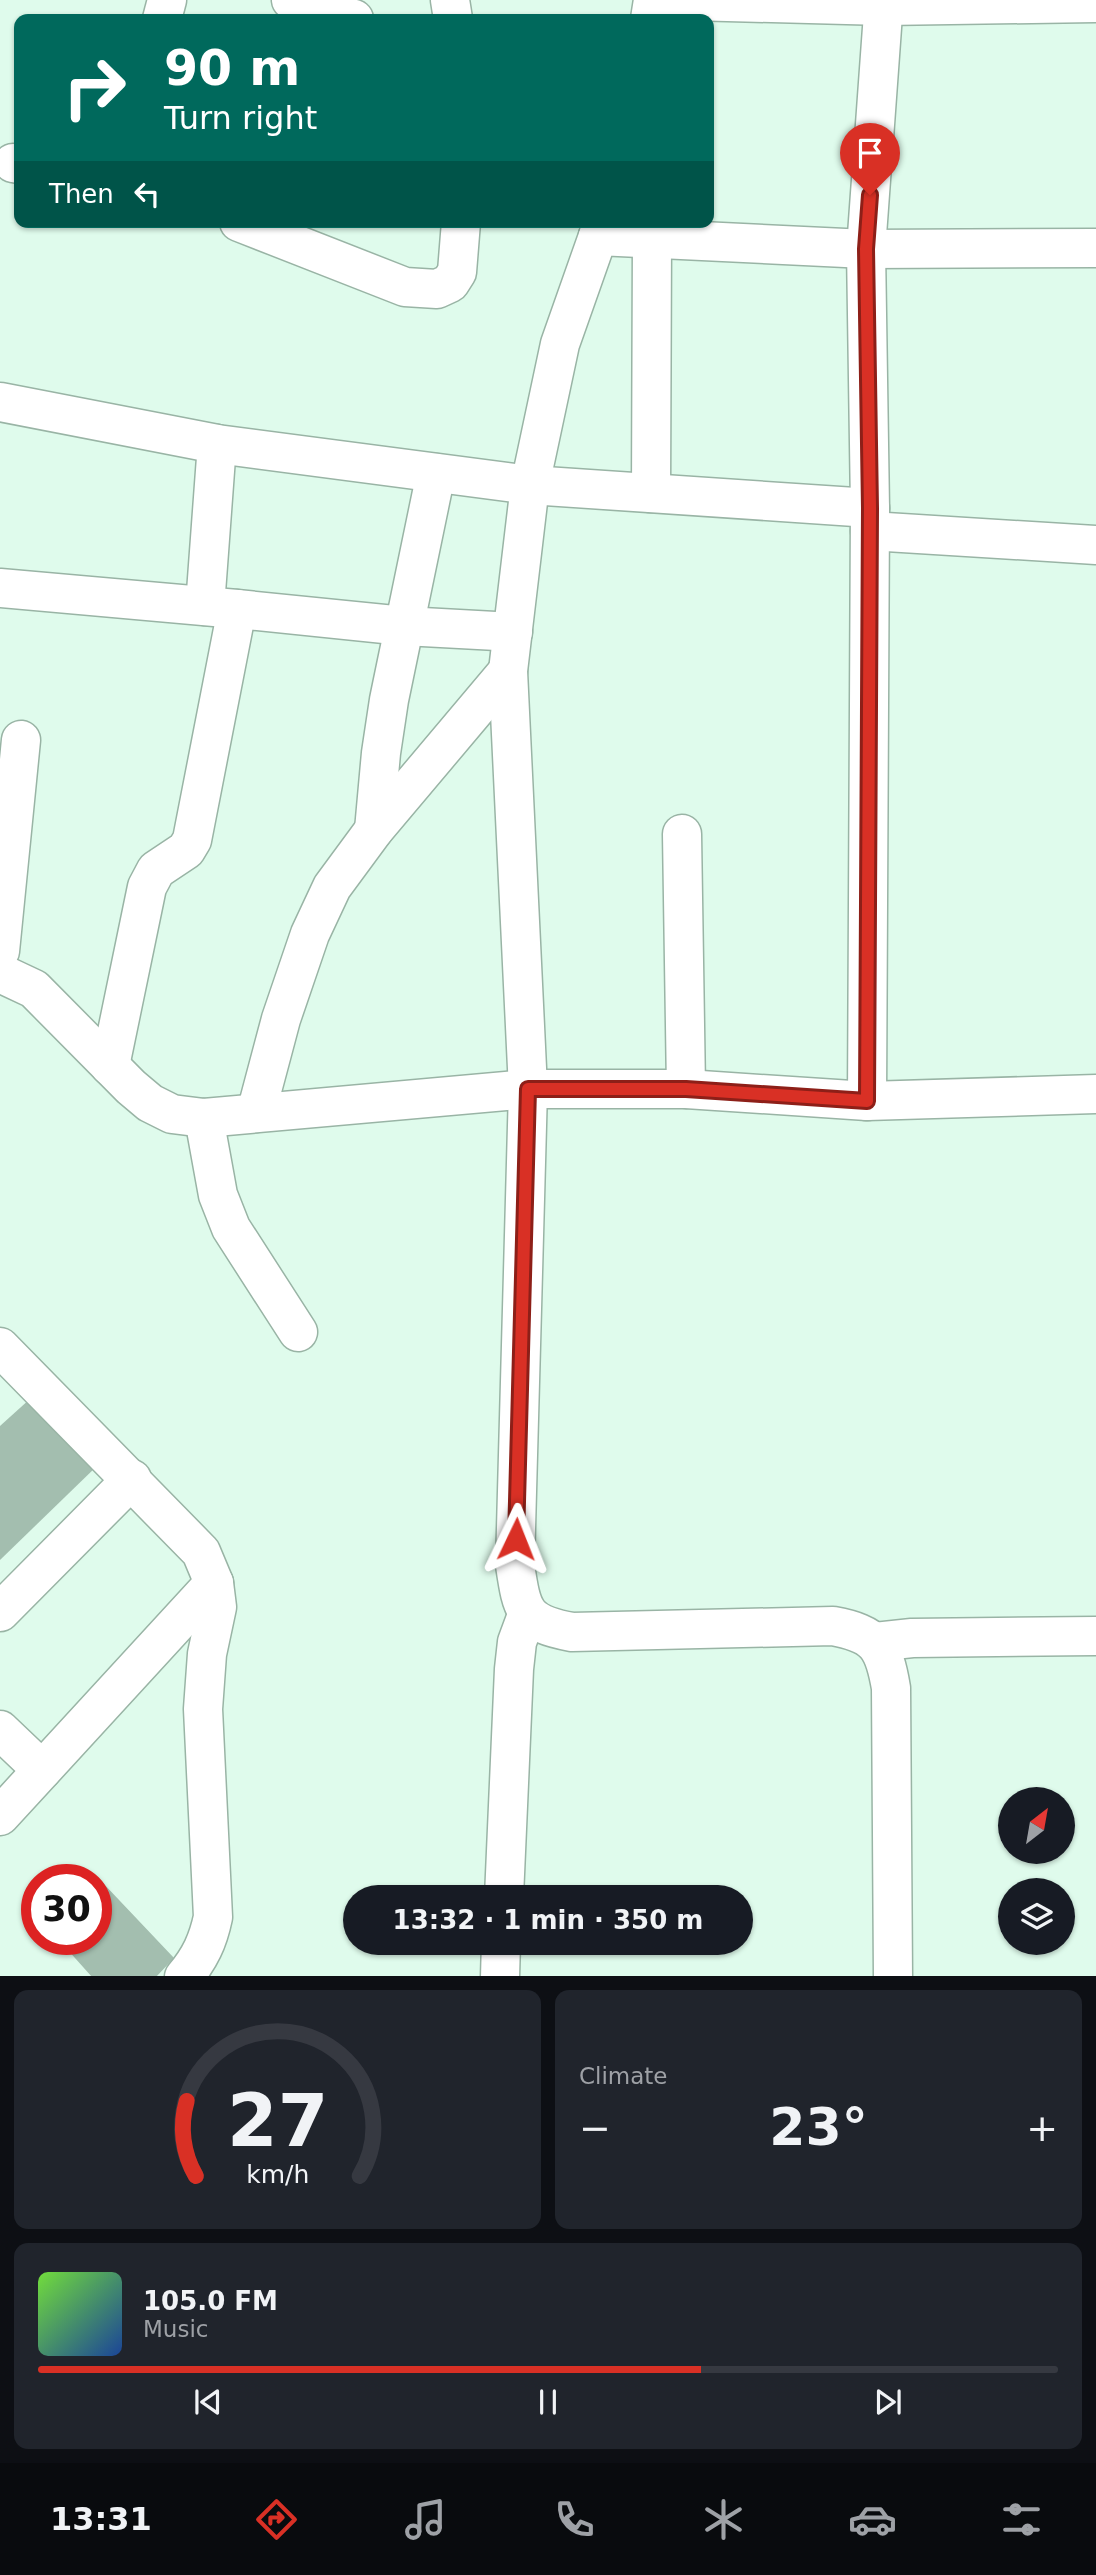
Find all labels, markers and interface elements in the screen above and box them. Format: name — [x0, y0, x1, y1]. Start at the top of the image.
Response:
text: 90 m — [164, 40, 300, 97]
icon: right — [49, 42, 140, 133]
text: Turn right — [164, 99, 317, 137]
pin — [840, 123, 900, 195]
icon: arrive — [851, 134, 889, 172]
icon: left — [128, 175, 166, 213]
text: Then — [49, 179, 114, 209]
position arrow — [479, 1502, 553, 1576]
north arrow — [998, 1787, 1074, 1864]
map controls — [998, 1787, 1075, 1955]
speed limit sign: 30 — [21, 1864, 112, 1955]
button: layers — [998, 1878, 1075, 1955]
text: 13:32 · 1 min · 350 m — [393, 1905, 703, 1935]
text: Climate — [579, 2063, 668, 2089]
text: 27 — [227, 2078, 328, 2163]
text: 23° — [769, 2097, 868, 2157]
text: − — [579, 2106, 611, 2150]
text: + — [1026, 2106, 1058, 2150]
text: km/h — [246, 2159, 309, 2188]
text: 105.0 FM — [143, 2286, 278, 2316]
text: Music — [143, 2316, 208, 2342]
icon: previous — [189, 2383, 227, 2421]
icon: pause — [529, 2383, 567, 2421]
icon: next — [869, 2383, 907, 2421]
icon: directions — [252, 2495, 301, 2544]
icon: music — [401, 2495, 450, 2544]
icon: phone — [550, 2495, 599, 2544]
icon: climate — [699, 2495, 748, 2544]
icon: car — [848, 2495, 897, 2544]
icon: filters — [997, 2495, 1046, 2544]
text: 13:31 — [50, 2500, 152, 2538]

